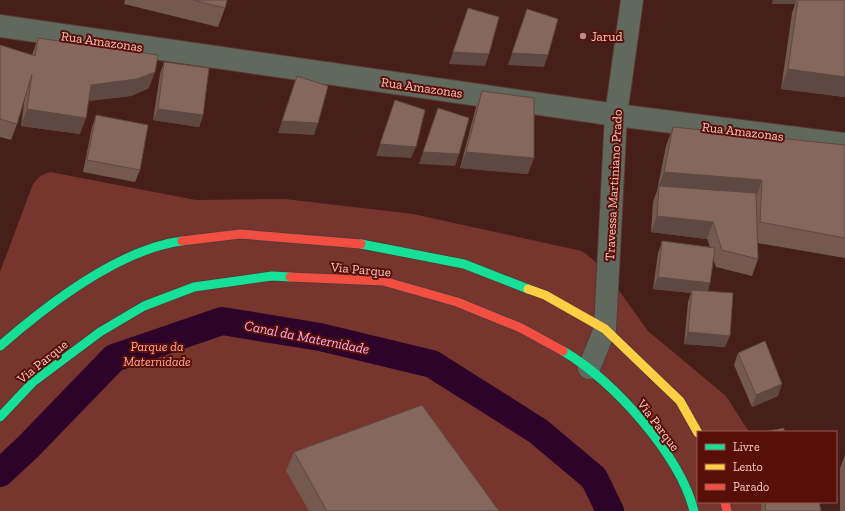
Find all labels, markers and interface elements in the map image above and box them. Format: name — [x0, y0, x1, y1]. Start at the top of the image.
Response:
street label: Rua Amazonas — [60, 28, 144, 55]
place label: Jarud — [591, 29, 623, 44]
marker: Jarud — [578, 31, 588, 41]
street label: Rua Amazonas — [380, 74, 464, 101]
street label: Travessa Martiniano Prado — [602, 109, 625, 261]
street label: Rua Amazonas — [701, 119, 785, 144]
street label: Via Parque — [329, 259, 392, 280]
water label: Canal da Maternidade — [243, 317, 371, 358]
street label: Via Parque — [13, 337, 71, 387]
park label: Parque da Maternidade — [123, 339, 191, 369]
street label: Via Parque — [634, 396, 683, 454]
legend — [697, 431, 837, 503]
text: Livre — [733, 440, 760, 454]
text: Lento — [733, 460, 763, 474]
text: Parado — [733, 480, 769, 494]

